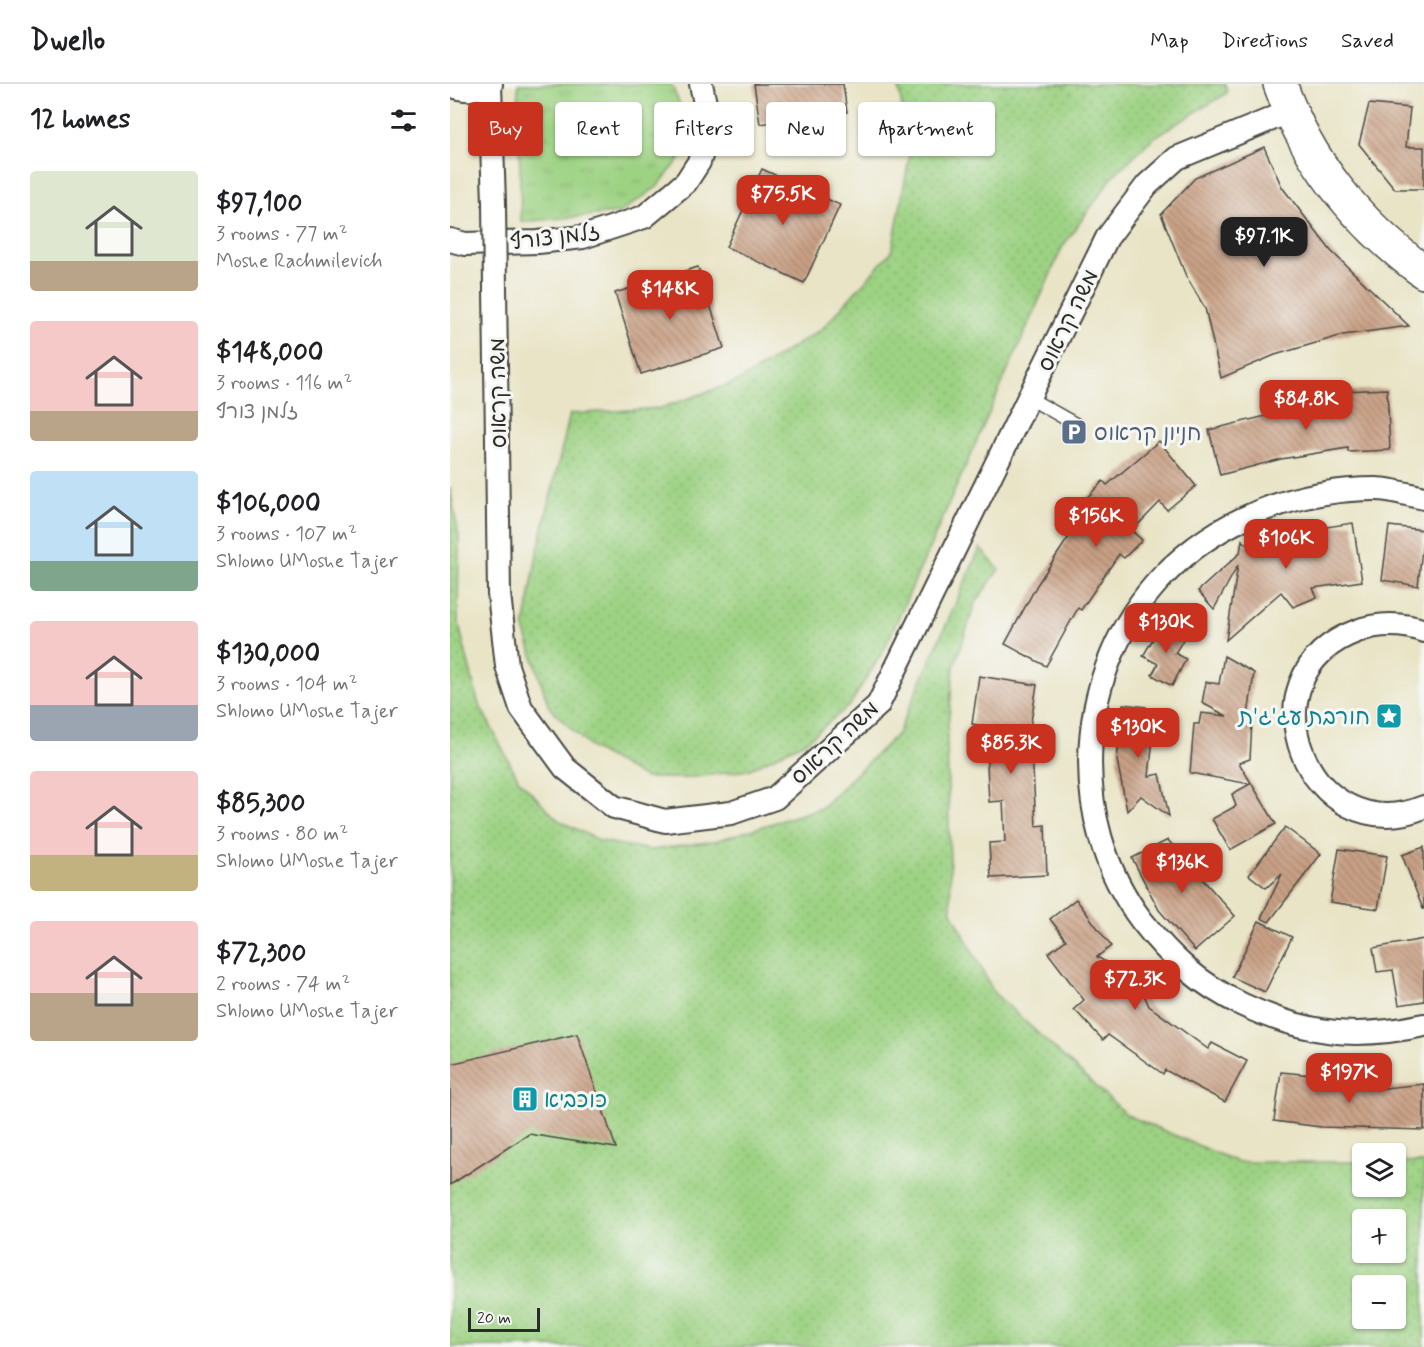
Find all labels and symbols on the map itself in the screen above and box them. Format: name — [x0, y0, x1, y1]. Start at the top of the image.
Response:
pin: $75.5K — [734, 175, 832, 226]
pin: $97.1K — [1215, 217, 1313, 268]
street label: זלמן צורף — [509, 219, 602, 257]
street label: משה קראוס — [1032, 265, 1106, 377]
pin: $148K — [628, 270, 712, 321]
street label: משה קראוס — [484, 338, 514, 448]
pin: $84.8K — [1257, 380, 1355, 431]
parking icon: חניון קראוס — [1059, 417, 1089, 447]
place label: חניון קראוס — [1094, 420, 1201, 448]
pin: $156K — [1054, 497, 1138, 548]
pin: $106K — [1244, 519, 1328, 570]
pin: $130K — [1124, 603, 1208, 654]
street label: משה קראוס — [785, 696, 885, 791]
place icon: חורבת עג'ג'ת — [1374, 701, 1404, 731]
place label: חורבת עג'ג'ת — [1238, 704, 1370, 732]
pin: $130K — [1096, 708, 1180, 759]
pin: $85.3K — [962, 724, 1060, 775]
pin: $136K — [1140, 843, 1224, 894]
pin: $72.3K — [1086, 960, 1184, 1011]
pin: $197K — [1307, 1053, 1391, 1104]
building icon: כוכביא — [510, 1084, 540, 1114]
place label: כוכביא — [544, 1087, 607, 1115]
scale bar — [468, 1305, 540, 1332]

